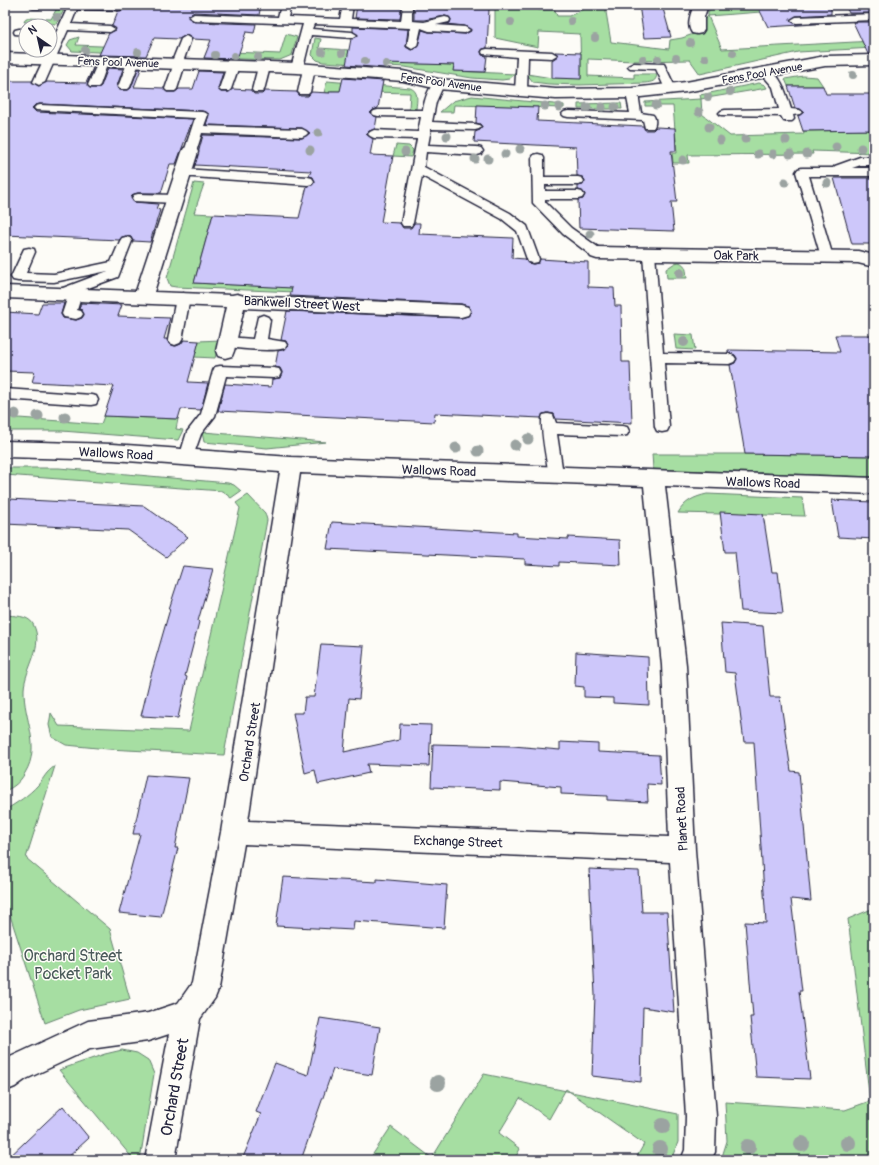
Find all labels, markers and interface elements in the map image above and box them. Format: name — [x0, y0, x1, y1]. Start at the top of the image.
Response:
north arrow — [18, 18, 58, 58]
text: N — [26, 22, 40, 38]
street label: Fens Pool Avenue — [77, 55, 160, 70]
street label: Fens Pool Avenue — [721, 60, 804, 87]
street label: Fens Pool Avenue — [400, 70, 483, 95]
street label: Oak Park — [713, 248, 759, 264]
street label: Bankwell Street West — [243, 293, 361, 315]
street label: Wallows Road — [78, 444, 154, 464]
street label: Wallows Road — [401, 462, 476, 480]
street label: Wallows Road — [725, 474, 800, 492]
street label: Orchard Street — [236, 700, 264, 783]
street label: Planet Road — [672, 786, 692, 852]
street label: Exchange Street — [413, 832, 504, 852]
park label: Orchard Street Pocket Park — [23, 946, 123, 984]
street label: Orchard Street — [157, 1036, 194, 1138]

